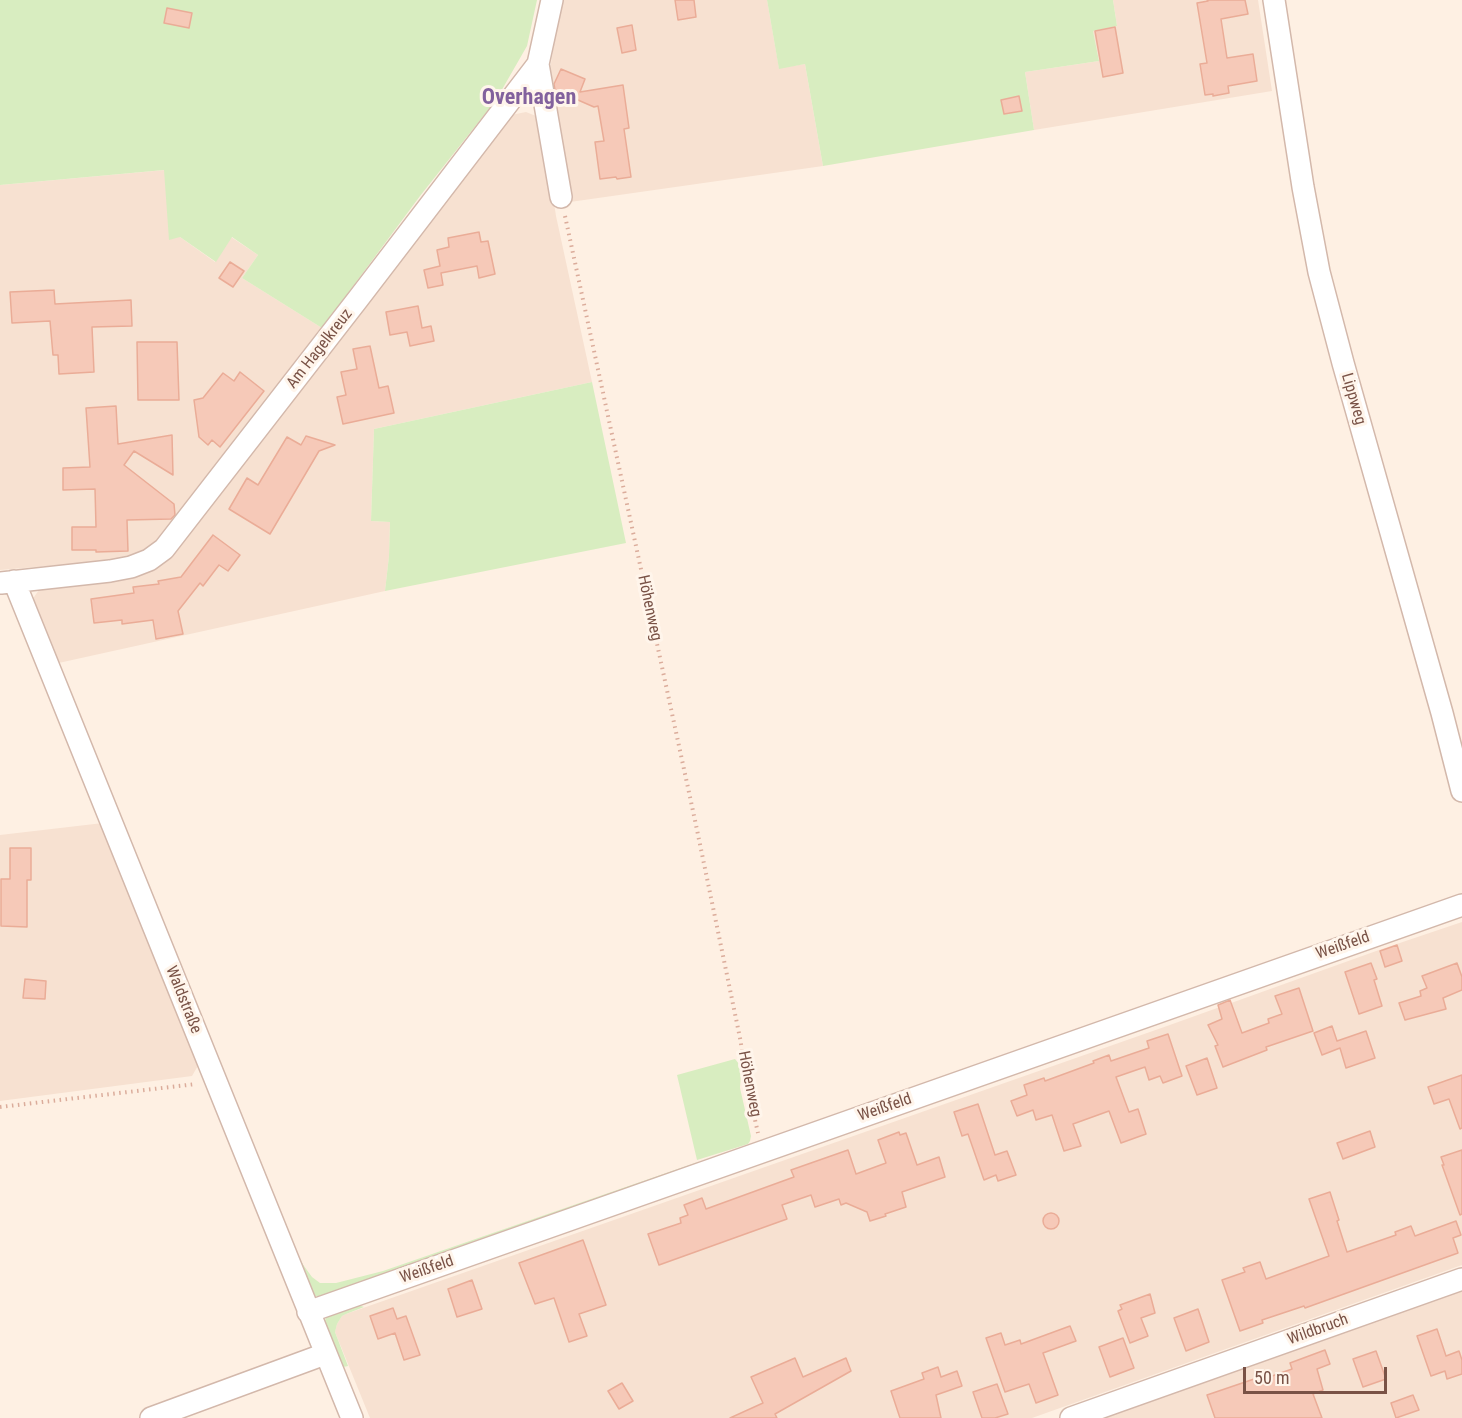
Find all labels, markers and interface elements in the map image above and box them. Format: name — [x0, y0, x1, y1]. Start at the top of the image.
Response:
district label: Overhagen — [482, 85, 576, 111]
street label: Am Hagelkreuz — [283, 305, 357, 393]
street label: Lippweg — [1336, 371, 1370, 427]
street label: Höhenweg — [633, 573, 665, 643]
street label: Weißfeld — [1314, 928, 1372, 964]
street label: Waldstraße — [161, 963, 205, 1037]
street label: Höhenweg — [733, 1049, 765, 1119]
street label: Weißfeld — [856, 1090, 914, 1126]
street label: Weißfeld — [398, 1252, 456, 1288]
street label: Wildbruch — [1285, 1310, 1351, 1350]
scale bar — [1246, 1355, 1390, 1393]
text: 50 m — [1254, 1367, 1289, 1388]

